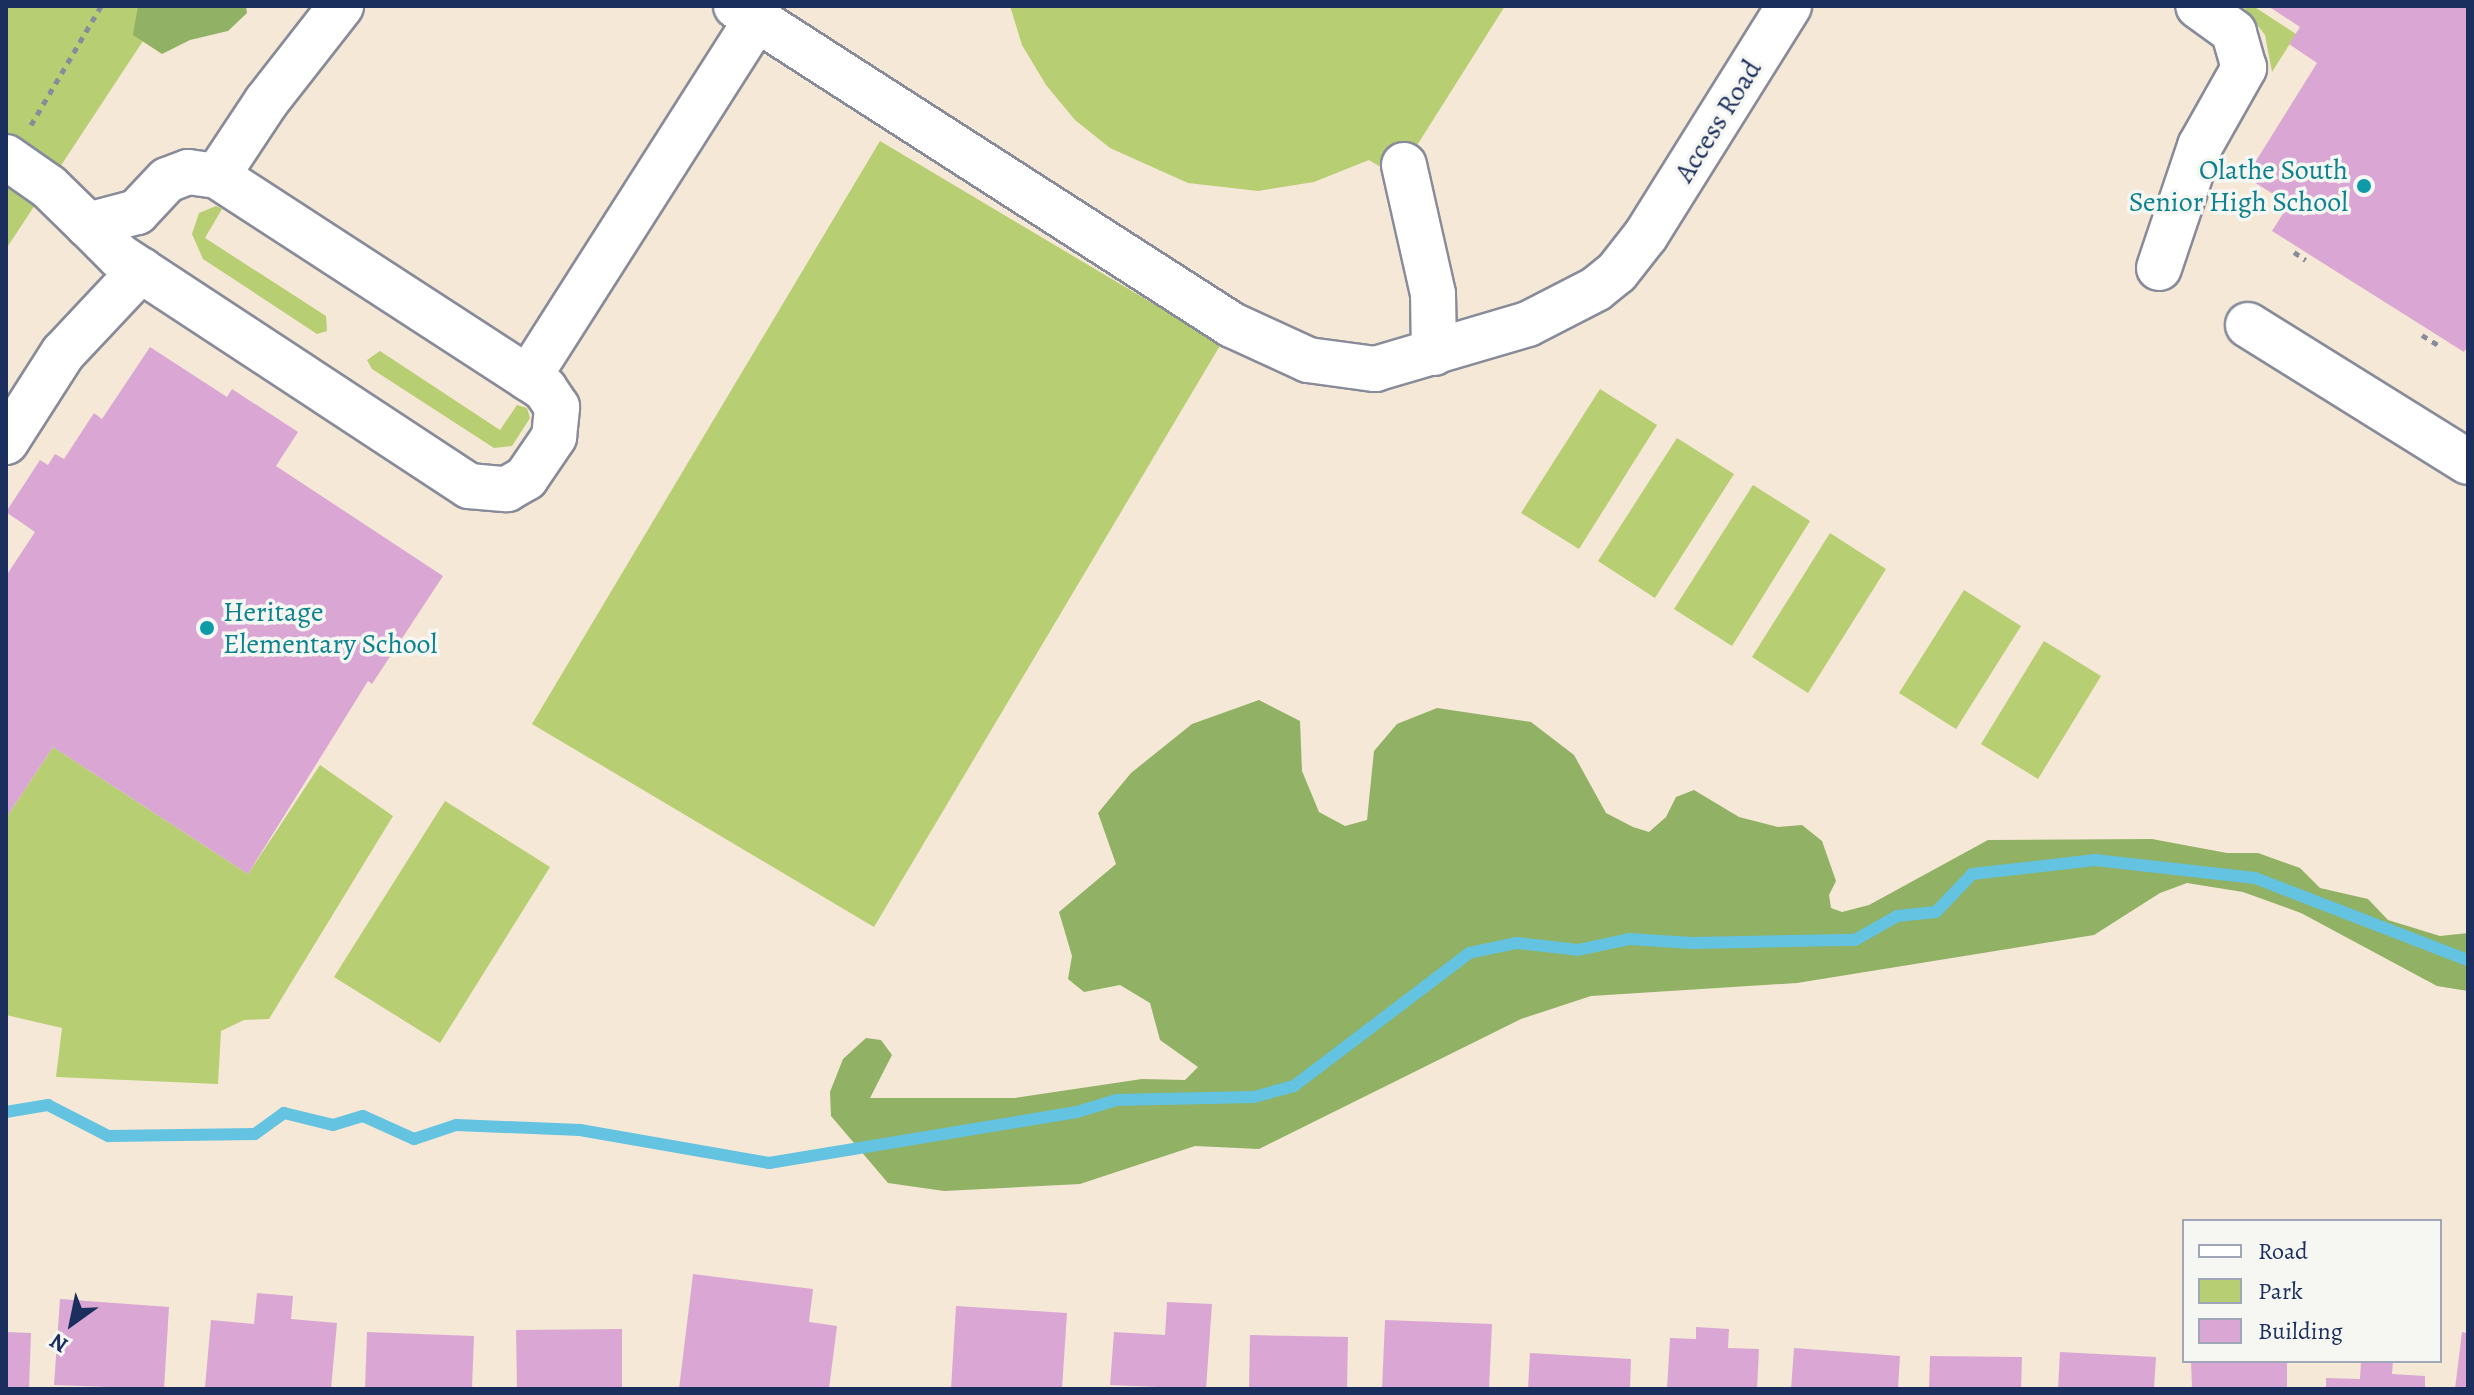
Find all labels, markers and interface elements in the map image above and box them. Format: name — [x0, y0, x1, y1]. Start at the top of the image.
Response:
street label: Access Road — [1667, 54, 1769, 188]
place label: Olathe South Senior High School — [2129, 153, 2348, 219]
marker: Olathe South Senior High School — [2355, 177, 2373, 195]
place label: Heritage Elementary School — [223, 595, 437, 661]
marker: Heritage Elementary School — [198, 619, 216, 637]
legend — [2182, 1219, 2442, 1363]
text: Road — [2258, 1235, 2308, 1267]
text: Park — [2258, 1275, 2303, 1307]
north arrow — [32, 1283, 112, 1363]
text: Building — [2258, 1315, 2343, 1347]
text: N — [44, 1326, 74, 1360]

